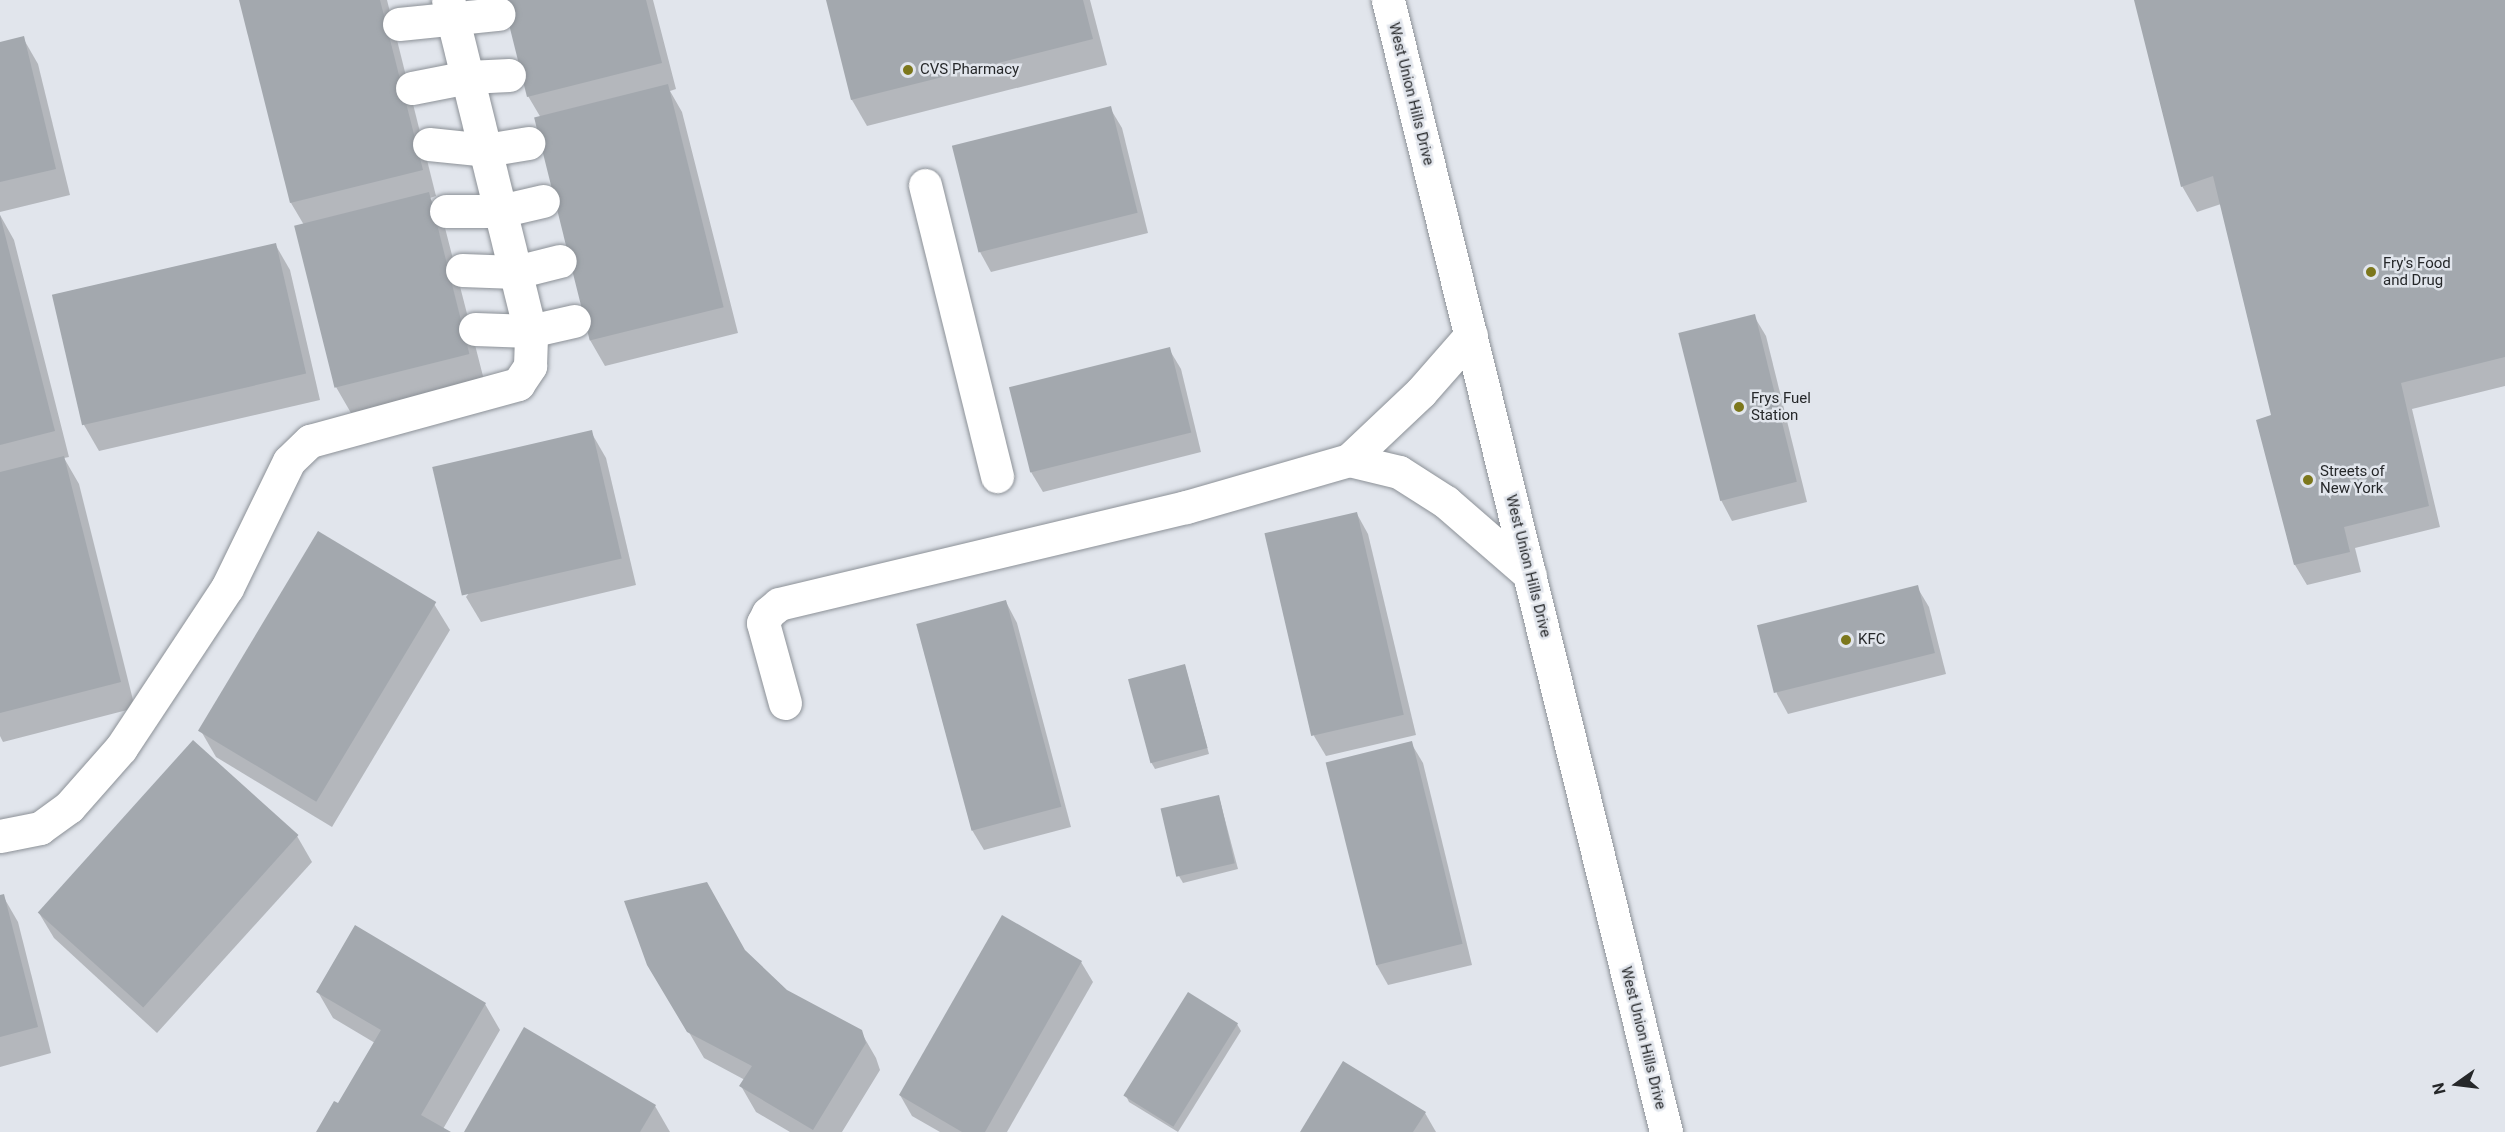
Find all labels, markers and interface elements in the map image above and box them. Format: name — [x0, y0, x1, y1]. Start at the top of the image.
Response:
street label: West Union Hills Drive — [1385, 21, 1437, 167]
place label: CVS Pharmacy — [920, 61, 1019, 79]
marker: CVS Pharmacy — [901, 63, 915, 77]
place label: Fry's Food and Drug — [2383, 254, 2451, 289]
marker: Fry's Food and Drug — [2364, 265, 2378, 279]
place label: Frys Fuel Station — [1751, 389, 1811, 424]
marker: Frys Fuel Station — [1732, 400, 1746, 414]
place label: Streets of New York — [2320, 462, 2385, 497]
marker: Streets of New York — [2301, 473, 2315, 487]
street label: West Union Hills Drive — [1502, 493, 1554, 639]
place label: KFC — [1858, 631, 1885, 649]
marker: KFC — [1839, 633, 1853, 647]
street label: West Union Hills Drive — [1617, 965, 1669, 1111]
north arrow — [2427, 1054, 2487, 1114]
text: N — [2428, 1081, 2450, 1096]

